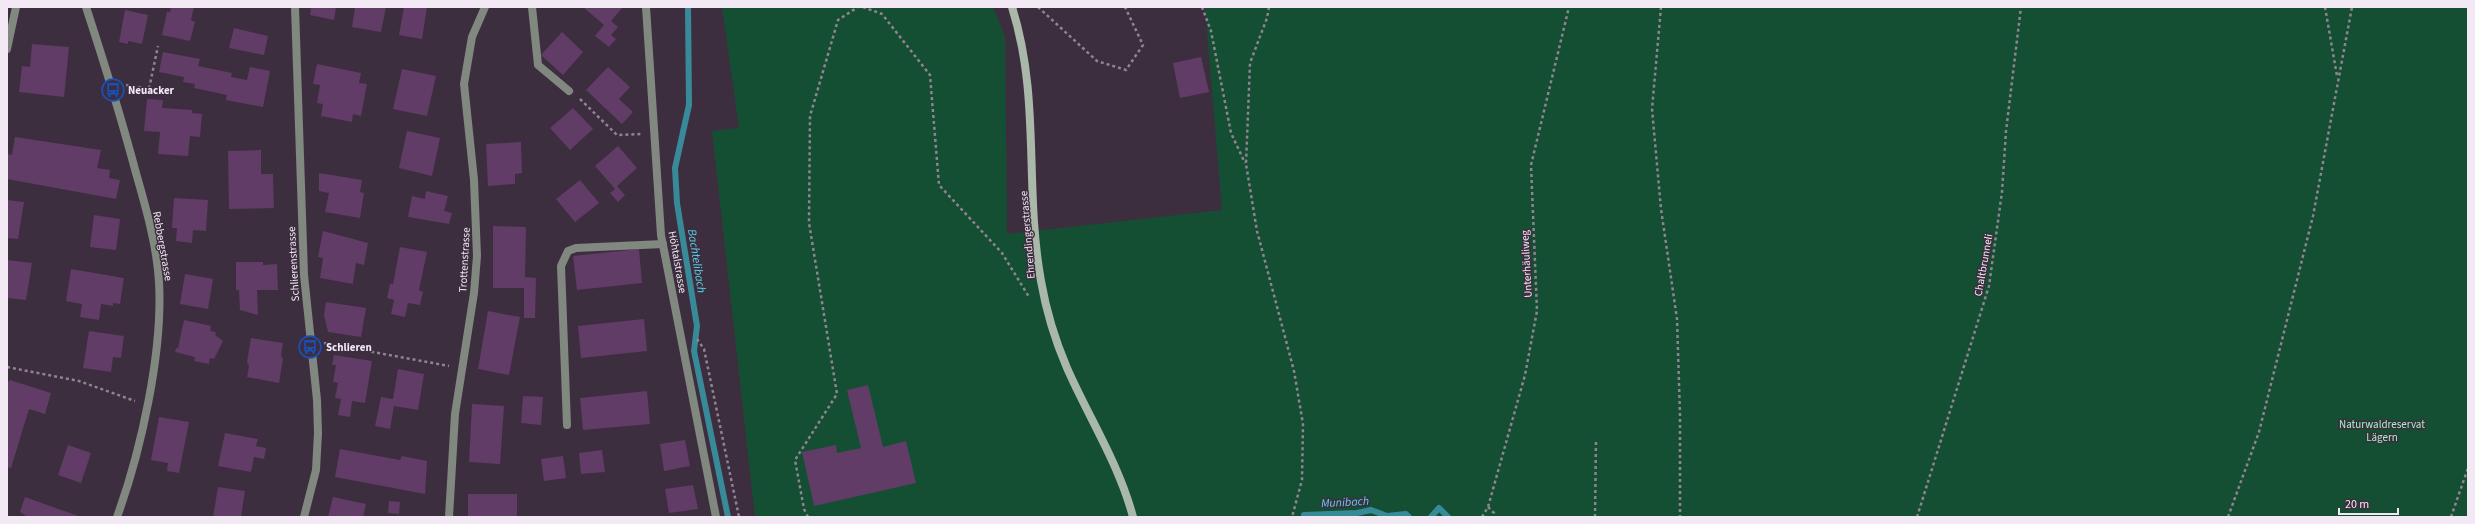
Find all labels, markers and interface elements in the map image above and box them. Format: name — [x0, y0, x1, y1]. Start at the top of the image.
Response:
bus stop icon: Neuacker — [100, 77, 126, 103]
place label: Neuacker — [128, 83, 175, 98]
street label: Ehrendingerstrasse — [1016, 190, 1039, 280]
street label: Rebbergstrasse — [149, 210, 176, 283]
street label: Schlierenstrasse — [284, 226, 303, 302]
street label: Trottenstrasse — [455, 226, 474, 293]
water label: Bachtelibach — [683, 228, 710, 294]
street label: Unterhäuliweg — [1517, 229, 1536, 298]
street label: Höhtalstrasse — [665, 230, 690, 295]
street label: Chaltbrunneli — [1971, 233, 1996, 298]
bus stop icon: Schlieren — [297, 334, 323, 360]
place label: Schlieren — [326, 340, 372, 355]
park label: Naturwaldreservat Lägern — [2339, 417, 2425, 445]
scale bar — [2339, 490, 2398, 516]
water label: Munibach — [1320, 493, 1370, 512]
text: 20 m — [2345, 496, 2369, 513]

